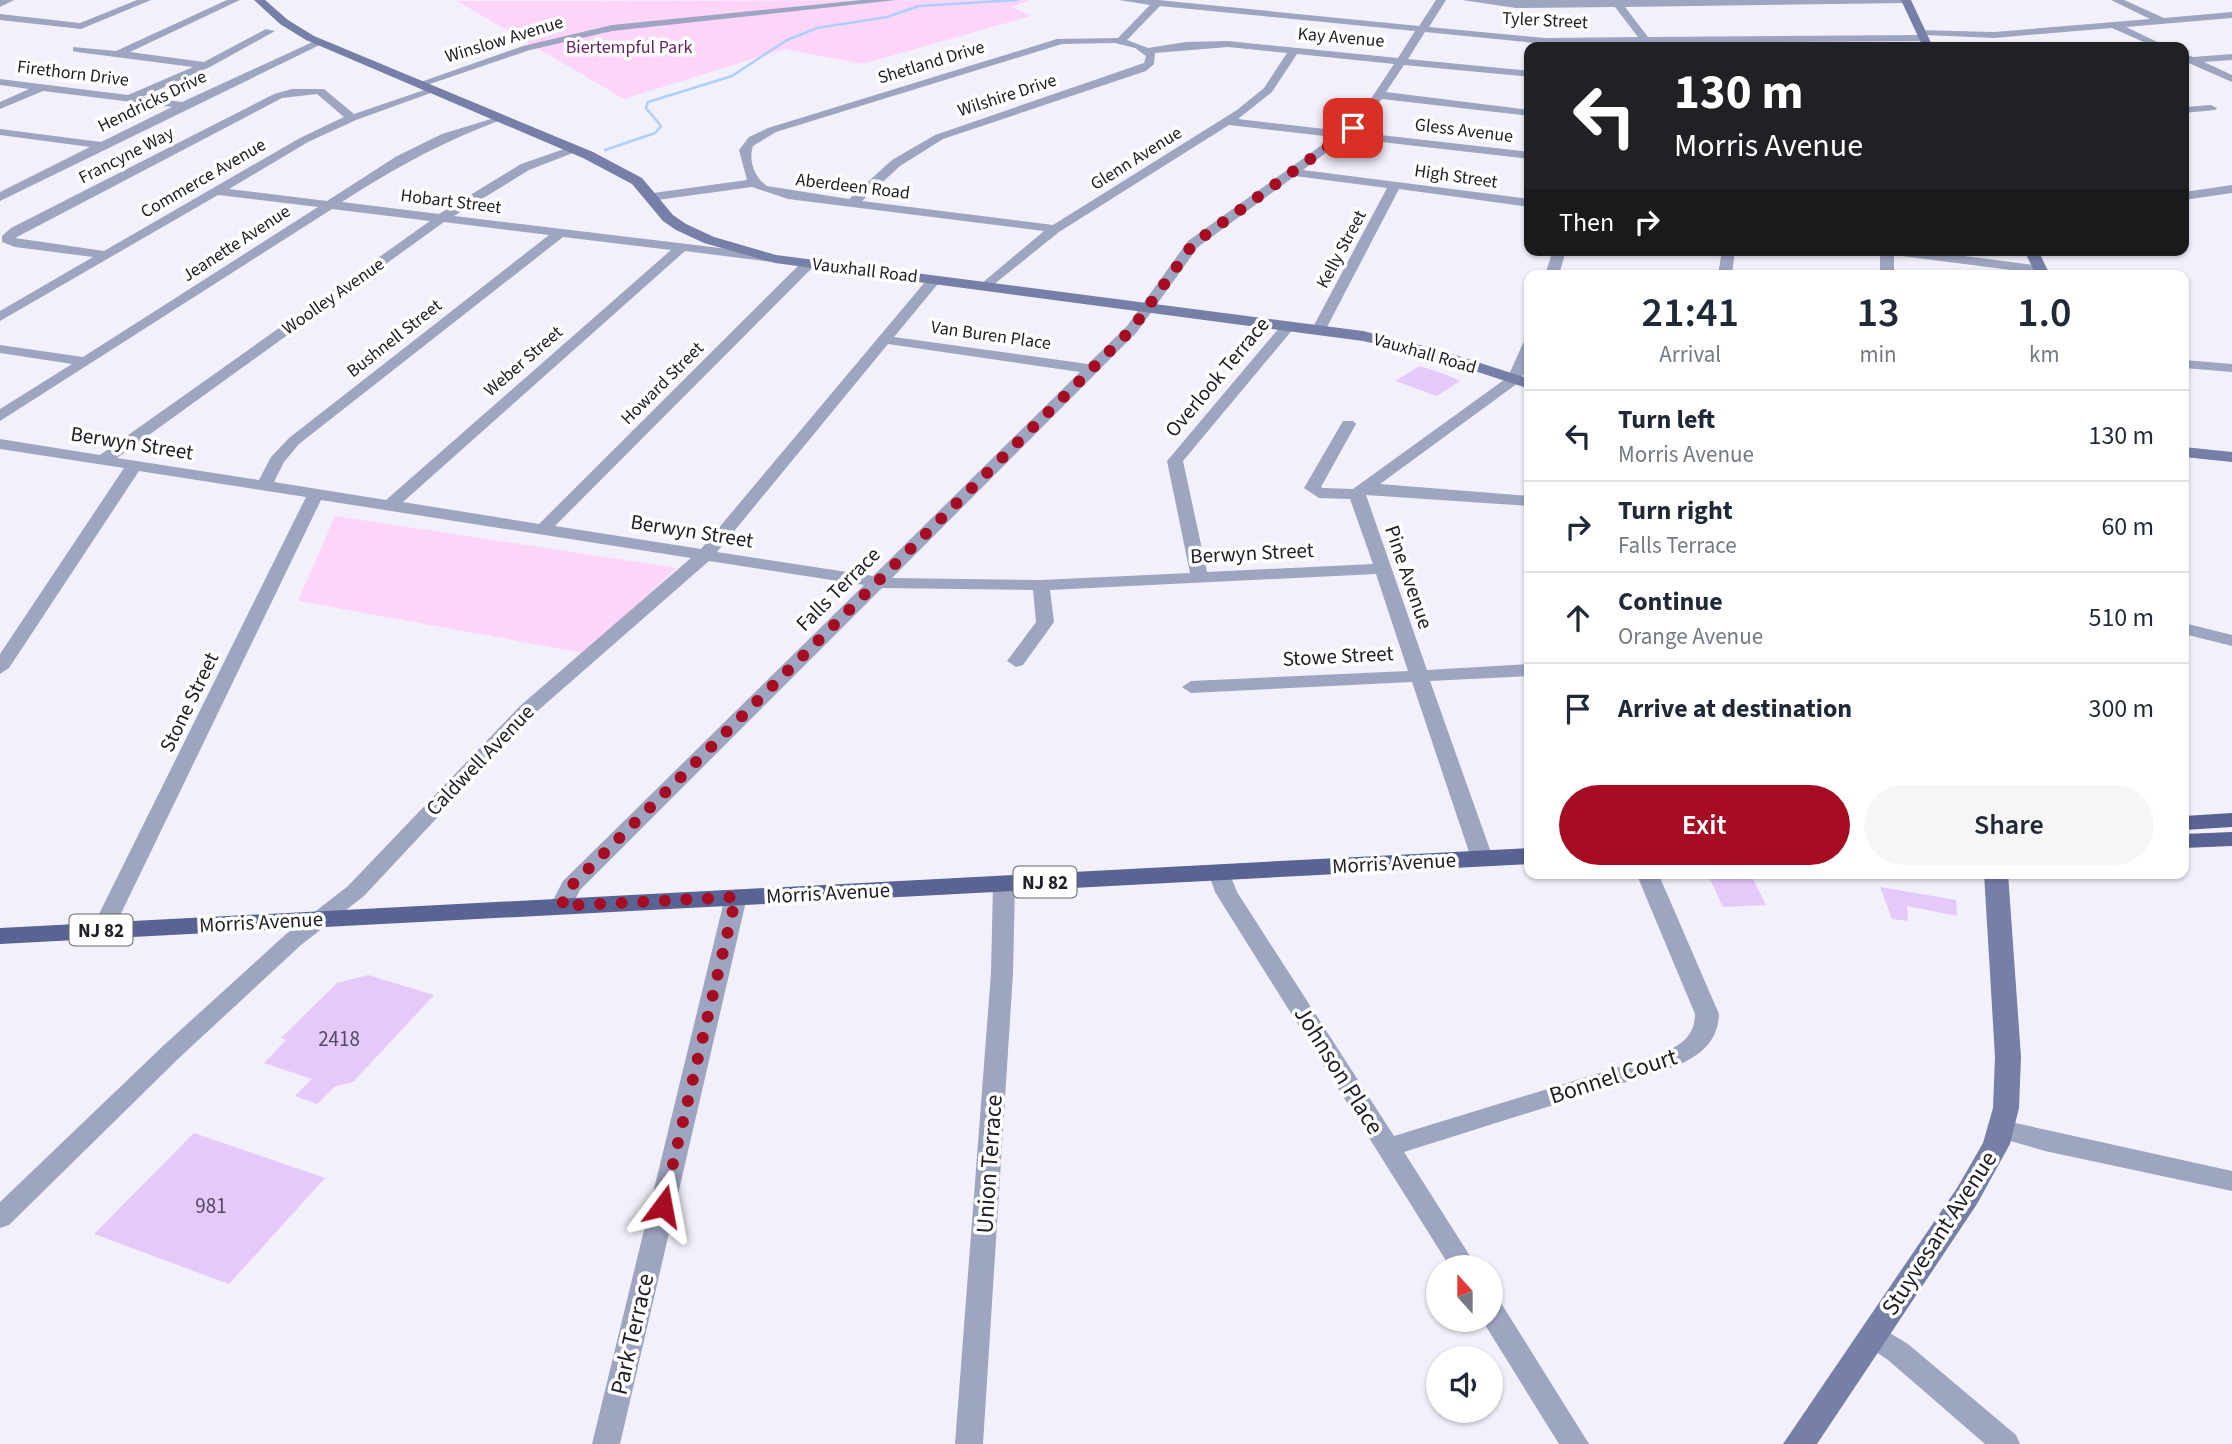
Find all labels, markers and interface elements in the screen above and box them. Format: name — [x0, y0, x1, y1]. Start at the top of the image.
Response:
street label: Tyler Street — [1501, 6, 1589, 35]
street label: Winslow Avenue — [442, 10, 566, 69]
street label: Kay Avenue — [1297, 21, 1385, 54]
street label: Shetland Drive — [875, 34, 988, 91]
park label: Biertempful Park — [566, 35, 692, 60]
street label: Firethorn Drive — [16, 54, 130, 93]
text: 130 m — [1674, 58, 1803, 128]
street label: Hendricks Drive — [94, 64, 211, 139]
street label: Wilshire Drive — [955, 68, 1060, 123]
icon: left — [1559, 70, 1650, 161]
pin — [1323, 98, 1383, 158]
icon: arrive — [1334, 109, 1372, 147]
street label: Gless Avenue — [1413, 112, 1515, 149]
street label: Francyne Way — [74, 120, 179, 190]
street label: Glenn Avenue — [1086, 120, 1187, 196]
text: Morris Avenue — [1674, 123, 1863, 169]
street label: Commerce Avenue — [136, 132, 270, 224]
street label: High Street — [1413, 158, 1499, 195]
street label: Aberdeen Road — [795, 167, 911, 206]
street label: Hobart Street — [399, 183, 503, 220]
street label: Jeanette Avenue — [177, 199, 295, 288]
icon: right — [1628, 203, 1666, 241]
text: Then — [1559, 204, 1614, 241]
street label: Kelly Street — [1310, 206, 1373, 293]
street label: Woolley Avenue — [277, 252, 389, 341]
street label: Vauxhall Road — [811, 252, 919, 289]
text: 21:41 — [1641, 283, 1739, 343]
text: 13 — [1856, 283, 1900, 343]
text: 1.0 — [2017, 283, 2072, 343]
street label: Bushnell Street — [342, 293, 447, 383]
street label: Overlook Terrace — [1158, 310, 1276, 444]
street label: Van Buren Place — [929, 315, 1053, 356]
street label: Weber Street — [479, 320, 568, 403]
street label: Vauxhall Road — [1370, 327, 1479, 380]
street label: Howard Street — [615, 336, 709, 430]
text: Arrival — [1659, 338, 1721, 371]
text: min — [1859, 338, 1897, 371]
text: km — [2029, 338, 2060, 371]
text: Turn left — [1618, 401, 1715, 438]
icon: left — [1559, 417, 1597, 455]
text: 130 m — [2088, 417, 2154, 454]
street label: Berwyn Street — [69, 419, 195, 467]
text: Morris Avenue — [1618, 438, 1754, 471]
text: Turn right — [1618, 492, 1733, 529]
street label: Berwyn Street — [629, 507, 755, 555]
icon: right — [1559, 508, 1597, 546]
text: 60 m — [2101, 508, 2154, 545]
street label: Pine Avenue — [1377, 521, 1441, 633]
text: Falls Terrace — [1618, 529, 1737, 562]
street label: Berwyn Street — [1189, 535, 1315, 571]
street label: Falls Terrace — [789, 540, 887, 638]
text: Continue — [1618, 583, 1723, 620]
icon: ahead — [1559, 599, 1597, 637]
text: 510 m — [2088, 599, 2154, 636]
text: Orange Avenue — [1618, 620, 1763, 653]
street label: Stowe Street — [1282, 638, 1394, 674]
street label: Stone Street — [152, 647, 226, 757]
icon: arrive — [1559, 690, 1597, 728]
text: Arrive at destination — [1618, 690, 1852, 727]
text: 300 m — [2088, 690, 2154, 727]
street label: Caldwell Avenue — [419, 698, 541, 822]
button: Exit — [1559, 785, 1850, 865]
button: Share — [1864, 785, 2154, 865]
street label: Morris Avenue — [1331, 845, 1457, 881]
road number: NJ 82 — [1014, 866, 1076, 898]
street label: Morris Avenue — [765, 875, 891, 911]
street label: Morris Avenue — [198, 904, 324, 940]
road number: NJ 82 — [70, 914, 132, 946]
street label: Johnson Place — [1285, 999, 1392, 1141]
house number: 2418 — [318, 1024, 360, 1054]
street label: Bonnel Court — [1545, 1039, 1682, 1114]
street label: Union Terrace — [967, 1093, 1012, 1235]
street label: Stuyvesant Avenue — [1873, 1144, 2006, 1322]
position arrow — [626, 1169, 700, 1243]
house number: 981 — [195, 1191, 227, 1221]
north arrow — [1426, 1255, 1503, 1332]
map controls — [1426, 1255, 1503, 1423]
street label: Park Terrace — [602, 1270, 663, 1398]
button: sound — [1426, 1346, 1503, 1423]

